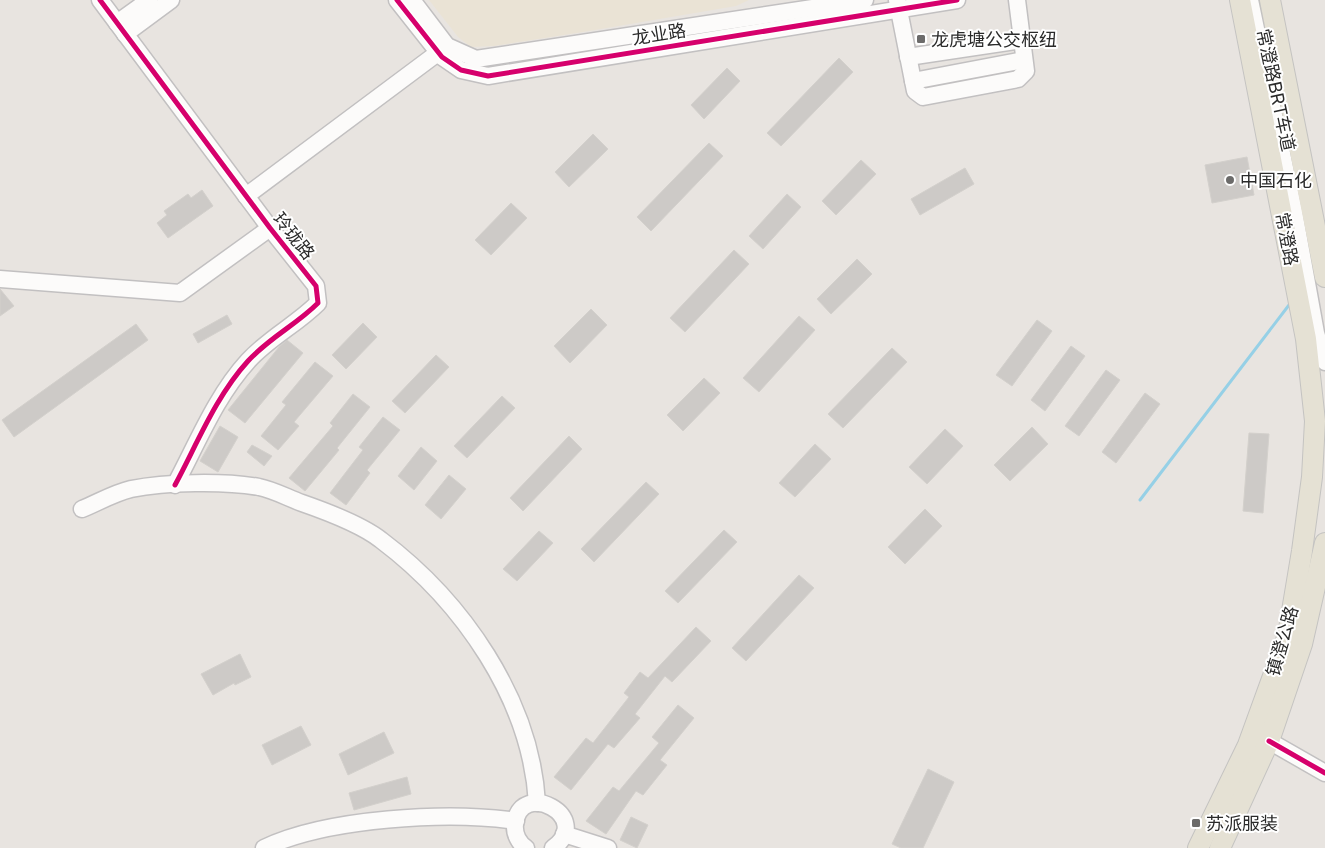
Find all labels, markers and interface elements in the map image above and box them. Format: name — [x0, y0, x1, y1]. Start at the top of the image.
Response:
street label: 龙业路 — [631, 19, 687, 49]
street label: 常澄路BRT车道 — [1253, 27, 1299, 153]
place label: 龙虎塘公交枢纽 — [931, 29, 1057, 50]
marker: 龙虎塘公交枢纽 — [915, 33, 927, 45]
place label: 中国石化 — [1240, 170, 1312, 191]
marker: 中国石化 — [1224, 174, 1236, 186]
street label: 玲珑路 — [269, 208, 319, 264]
street label: 常澄路 — [1272, 210, 1302, 268]
street label: 镇澄公路 — [1262, 604, 1302, 678]
place label: 苏派服装 — [1206, 813, 1278, 834]
marker: 苏派服装 — [1190, 817, 1202, 829]

